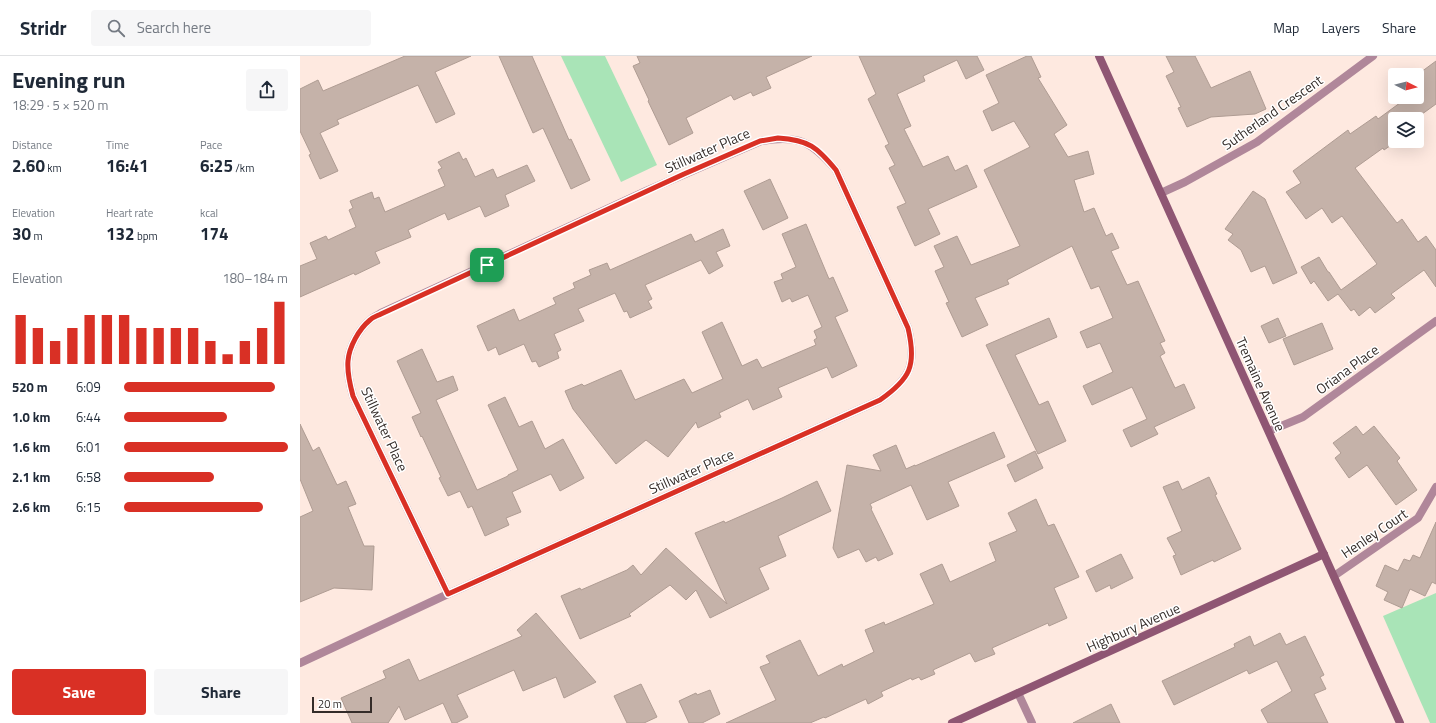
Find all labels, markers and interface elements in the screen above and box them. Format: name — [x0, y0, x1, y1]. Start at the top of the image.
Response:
search box — [91, 10, 371, 46]
text: Stridr — [20, 13, 67, 42]
text: Search here — [137, 16, 211, 39]
icon: search — [105, 17, 127, 39]
text: Map — [1273, 17, 1299, 38]
text: Layers — [1321, 17, 1360, 38]
text: Share — [1382, 17, 1416, 38]
text: Evening run — [12, 63, 125, 97]
north arrow — [1388, 68, 1424, 104]
map controls — [1388, 68, 1424, 148]
button: share — [246, 69, 288, 111]
street label: Sutherland Crescent — [1217, 69, 1327, 155]
text: 18:29 · 5 × 520 m — [12, 95, 108, 115]
button: layers — [1388, 112, 1424, 148]
street label: Stillwater Place — [661, 122, 753, 178]
text: Distance — [12, 137, 52, 153]
text: Time — [106, 137, 129, 153]
text: Pace — [200, 137, 222, 153]
text: 2.60 — [12, 153, 45, 179]
text: 16:41 — [106, 153, 148, 179]
text: 6:25 — [200, 153, 233, 179]
text: km — [45, 160, 62, 176]
text: /km — [233, 160, 254, 176]
text: Elevation — [12, 205, 55, 221]
text: Heart rate — [106, 205, 153, 221]
text: kcal — [200, 205, 218, 221]
text: 30 — [12, 221, 31, 247]
text: 132 — [106, 221, 135, 247]
text: 174 — [200, 221, 229, 247]
text: m — [31, 228, 43, 244]
text: bpm — [135, 228, 158, 244]
pin — [470, 248, 504, 282]
icon: arrive — [476, 254, 498, 276]
text: Elevation — [12, 268, 63, 288]
text: 180–184 m — [222, 268, 288, 288]
street label: Tremaine Avenue — [1231, 334, 1291, 434]
street label: Oriana Place — [1311, 339, 1383, 399]
text: 520 m — [12, 377, 48, 397]
text: 6:09 — [76, 377, 101, 397]
street label: Stillwater Place — [356, 383, 414, 475]
text: 1.0 km — [12, 407, 50, 427]
text: 6:44 — [76, 407, 101, 427]
text: 1.6 km — [12, 437, 50, 457]
text: 6:01 — [76, 437, 101, 457]
street label: Stillwater Place — [645, 443, 737, 499]
text: 2.1 km — [12, 467, 50, 487]
text: 6:58 — [76, 467, 101, 487]
text: 2.6 km — [12, 497, 50, 517]
text: 6:15 — [76, 497, 101, 517]
street label: Henley Court — [1337, 503, 1411, 563]
street label: Highbury Avenue — [1083, 597, 1183, 657]
button: Save — [12, 669, 146, 715]
button: Share — [154, 669, 288, 715]
scale bar — [312, 695, 372, 714]
text: 20 m — [318, 696, 342, 712]

